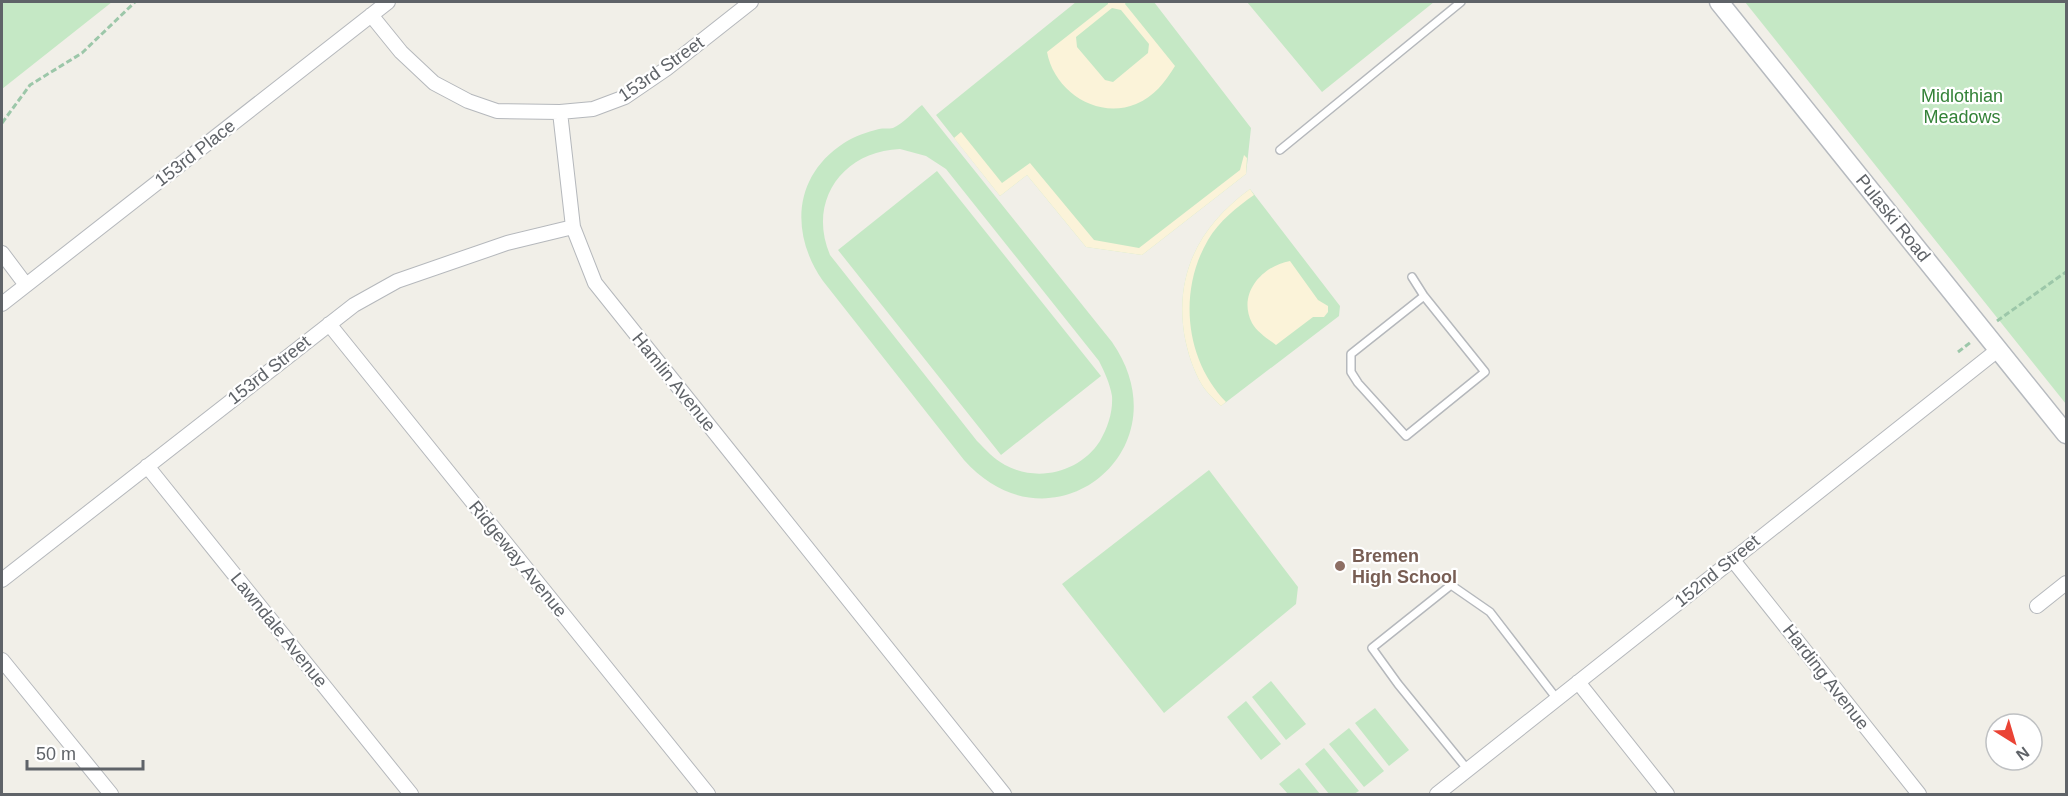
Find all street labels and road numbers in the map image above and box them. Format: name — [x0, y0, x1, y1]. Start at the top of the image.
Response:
street label: 153rd Street — [615, 32, 707, 106]
street label: 153rd Place — [151, 116, 239, 190]
street label: Pulaski Road — [1852, 170, 1934, 266]
street label: Hamlin Avenue — [628, 329, 720, 435]
street label: 153rd Street — [224, 332, 314, 408]
street label: Ridgeway Avenue — [465, 497, 571, 621]
street label: 152nd Street — [1671, 531, 1763, 611]
street label: Lawndale Avenue — [227, 569, 331, 691]
street label: Harding Avenue — [1779, 620, 1873, 734]

